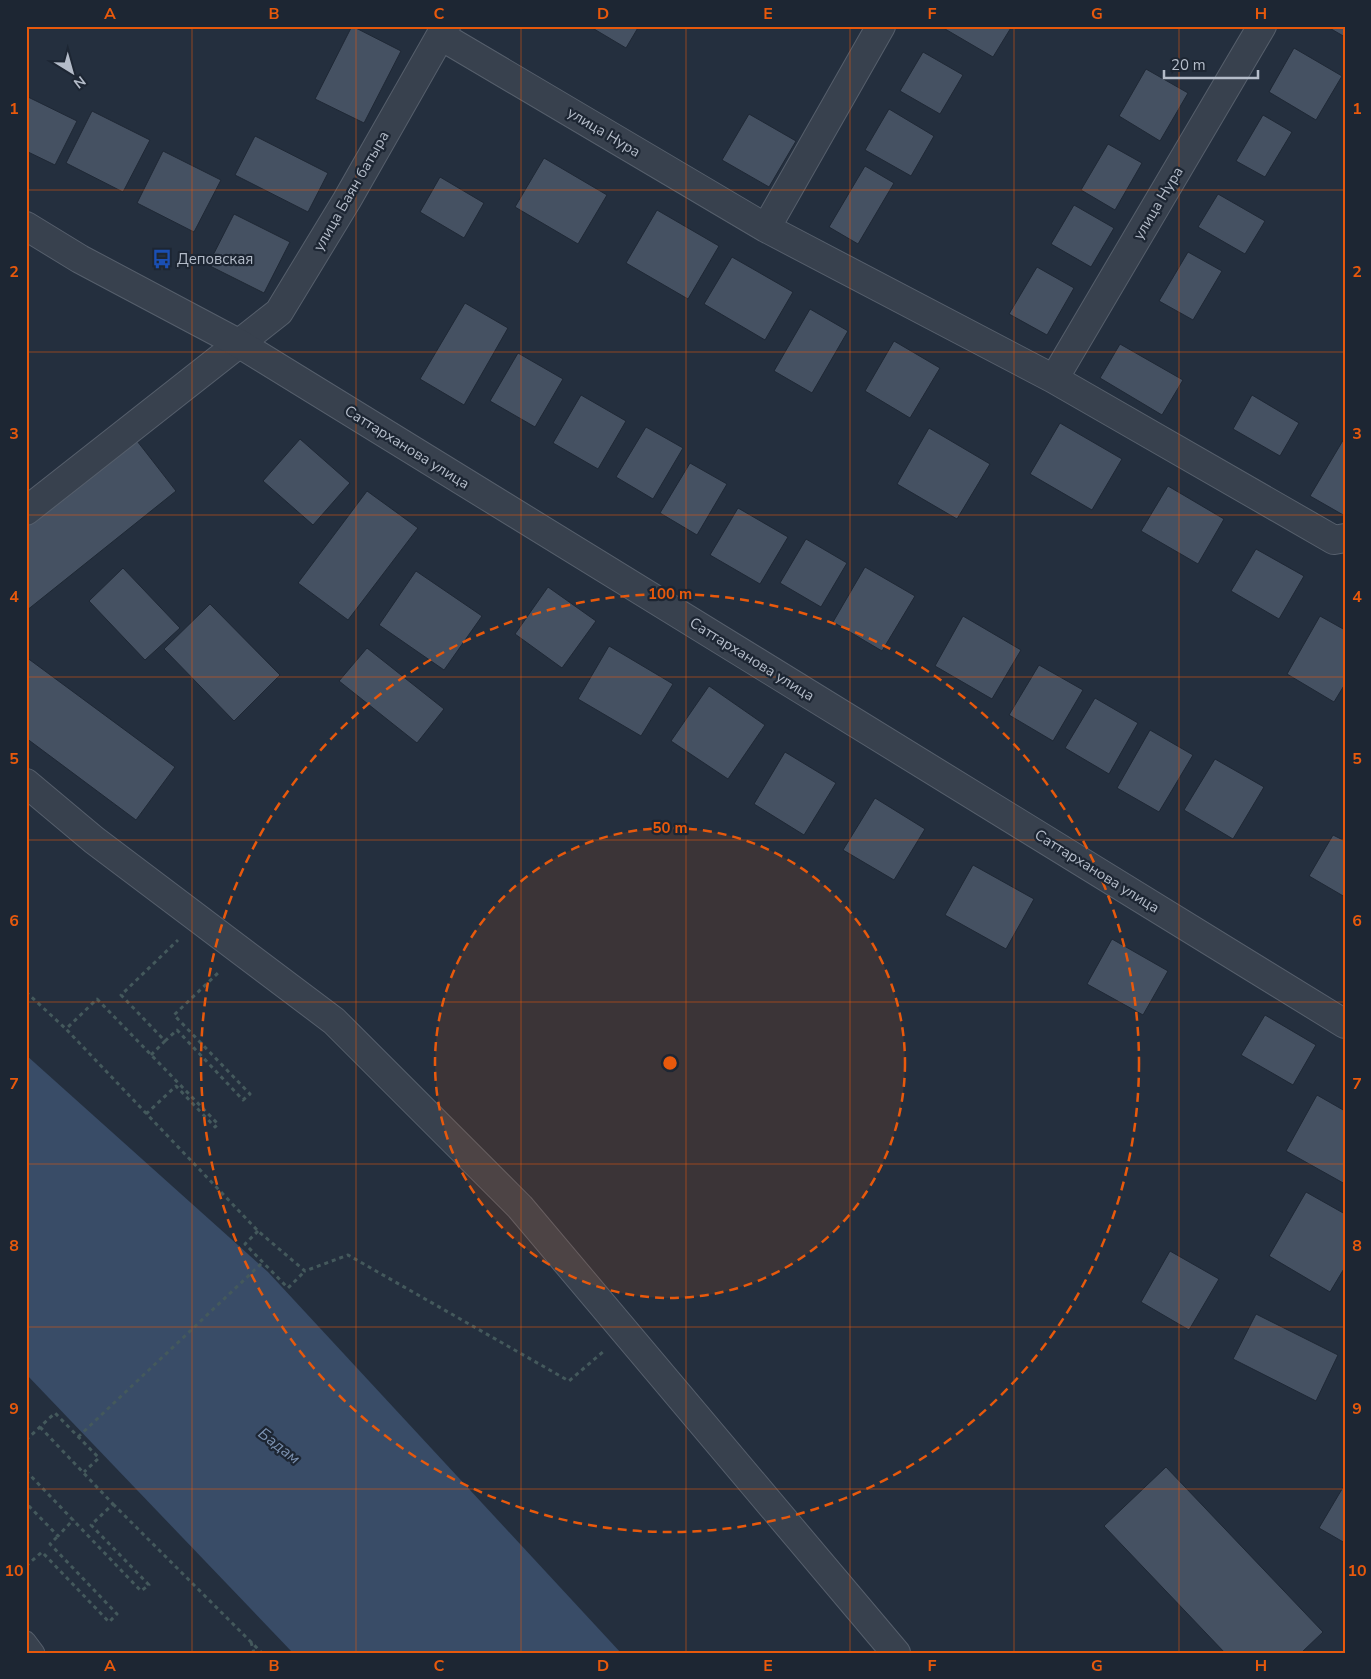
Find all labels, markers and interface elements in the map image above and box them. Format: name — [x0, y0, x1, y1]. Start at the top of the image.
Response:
text: A — [104, 3, 116, 25]
text: B — [268, 3, 280, 25]
text: C — [434, 3, 445, 25]
text: D — [597, 3, 609, 25]
text: E — [763, 3, 773, 25]
text: F — [928, 3, 937, 25]
text: G — [1091, 3, 1103, 25]
text: H — [1255, 3, 1267, 25]
north arrow — [48, 48, 98, 98]
scale bar — [1164, 48, 1257, 80]
text: 20 m — [1171, 55, 1206, 75]
text: N — [70, 71, 89, 93]
text: 1 — [9, 98, 19, 120]
text: 1 — [1352, 98, 1362, 120]
street label: улица Нура — [564, 102, 644, 162]
street label: улица Баян батыра — [308, 127, 394, 255]
street label: улица Нура — [1128, 163, 1188, 243]
bus stop icon: Деповская — [151, 248, 173, 270]
place label: Деповская — [177, 249, 253, 269]
text: 2 — [9, 261, 19, 283]
text: 2 — [1352, 261, 1362, 283]
street label: Саттарханова улица — [341, 400, 473, 494]
text: 3 — [9, 423, 19, 445]
text: 3 — [1352, 423, 1362, 445]
text: 100 m — [648, 584, 692, 604]
text: 4 — [9, 586, 19, 608]
text: 4 — [1352, 586, 1362, 608]
street label: Саттарханова улица — [686, 612, 818, 706]
text: 5 — [9, 748, 19, 770]
text: 5 — [1352, 748, 1362, 770]
text: 50 m — [652, 818, 688, 838]
street label: Саттарханова улица — [1031, 824, 1163, 918]
text: 6 — [9, 910, 19, 932]
text: 6 — [1352, 910, 1362, 932]
centre of rings — [661, 1054, 679, 1072]
text: 7 — [9, 1073, 19, 1095]
text: 7 — [1352, 1073, 1362, 1095]
text: 8 — [9, 1235, 19, 1257]
text: 8 — [1352, 1235, 1362, 1257]
text: 9 — [9, 1398, 19, 1420]
text: 9 — [1352, 1398, 1362, 1420]
water label: Бадам — [253, 1423, 305, 1469]
text: 10 — [4, 1560, 24, 1582]
text: 10 — [1347, 1560, 1367, 1582]
text: A — [104, 1655, 116, 1677]
text: B — [268, 1655, 280, 1677]
text: C — [434, 1655, 445, 1677]
text: D — [597, 1655, 609, 1677]
text: E — [763, 1655, 773, 1677]
text: F — [928, 1655, 937, 1677]
text: G — [1091, 1655, 1103, 1677]
text: H — [1255, 1655, 1267, 1677]

